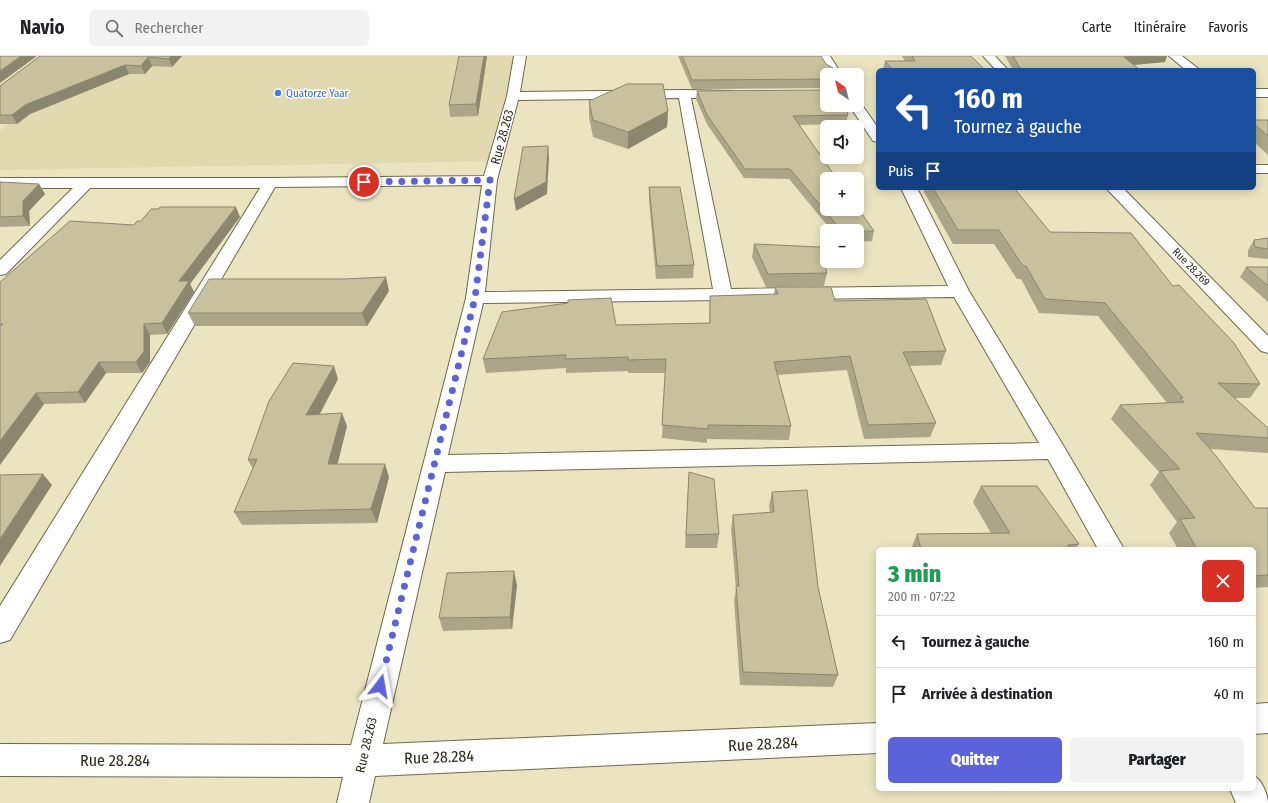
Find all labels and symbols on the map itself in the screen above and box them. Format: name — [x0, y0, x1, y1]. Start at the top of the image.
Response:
north arrow — [820, 68, 864, 112]
place label: Quatorze Yaar — [286, 87, 349, 100]
marker: Quatorze Yaar — [273, 88, 283, 98]
street label: Rue 28.263 — [487, 108, 517, 166]
pin — [347, 165, 381, 199]
street label: Rue 28.269 — [1170, 245, 1212, 289]
position arrow — [359, 665, 401, 707]
street label: Rue 28.263 — [352, 716, 380, 774]
street label: Rue 28.284 — [728, 733, 799, 755]
street label: Rue 28.284 — [404, 746, 475, 768]
street label: Rue 28.284 — [80, 751, 150, 770]

